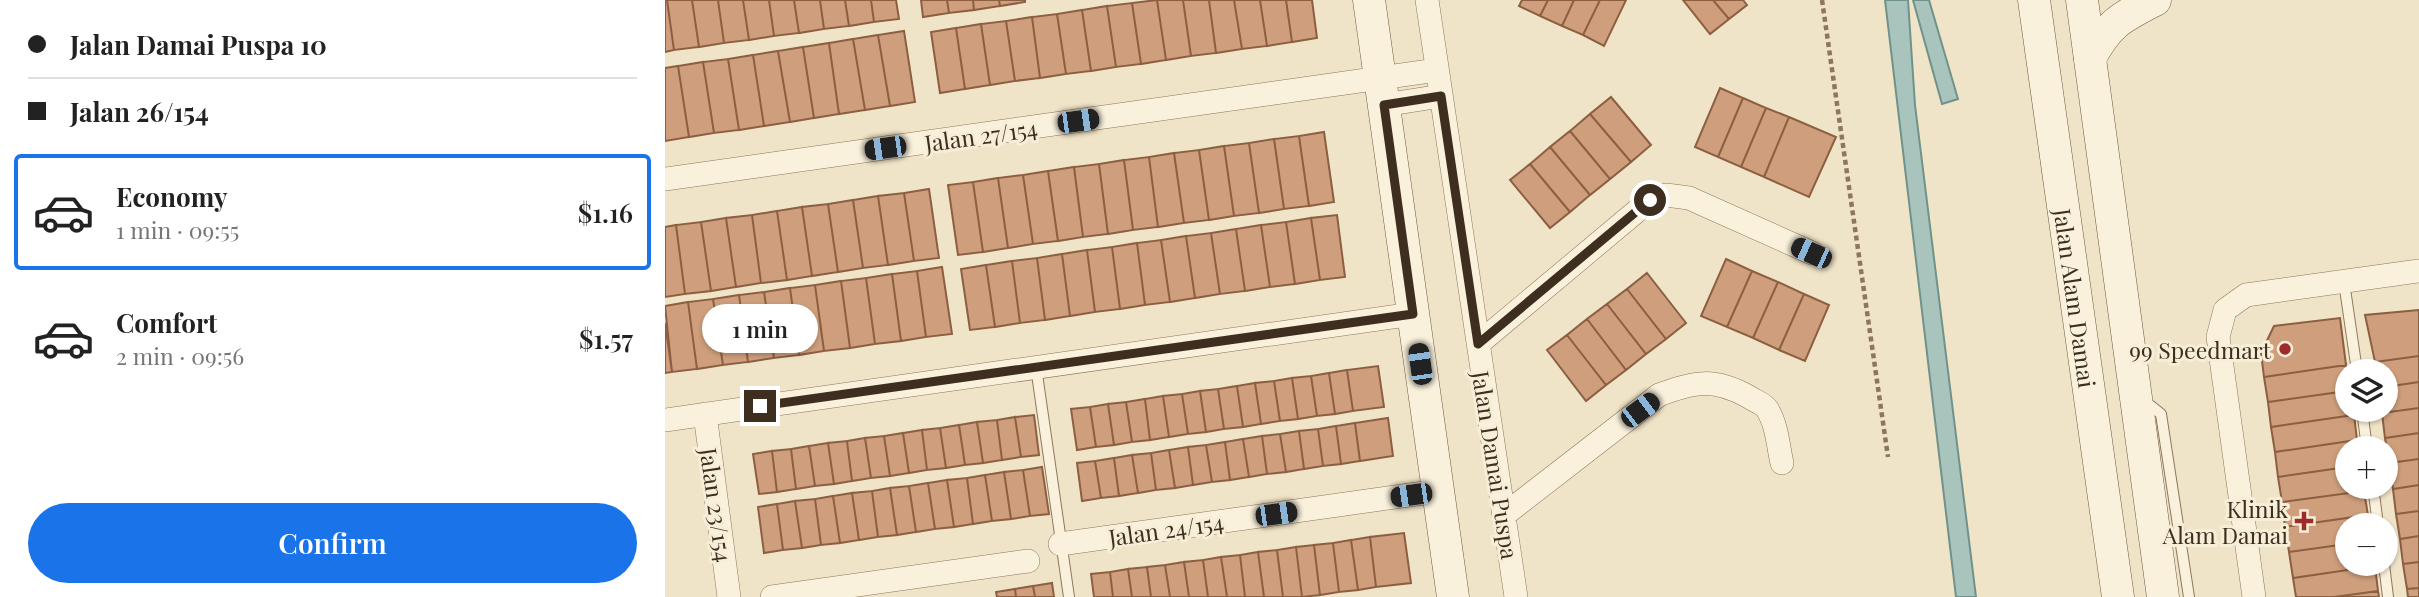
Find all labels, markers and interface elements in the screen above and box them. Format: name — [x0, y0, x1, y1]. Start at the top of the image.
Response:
text: Jalan Damai Puspa 10 — [70, 27, 327, 62]
text: Jalan 26/154 — [70, 94, 209, 129]
car — [1056, 108, 1101, 134]
street label: Jalan 27/154 — [922, 112, 1039, 158]
car — [863, 135, 908, 161]
text: Economy — [116, 179, 227, 214]
icon: car — [32, 181, 95, 244]
route start — [1634, 184, 1666, 216]
text: $1.16 — [578, 195, 633, 230]
street label: Jalan Alam Damai — [2048, 206, 2104, 390]
text: 1 min · 09:55 — [116, 214, 239, 245]
car — [1788, 235, 1835, 271]
callout: 1 min — [702, 304, 818, 354]
text: Comfort — [116, 305, 217, 340]
icon: car — [32, 307, 95, 370]
text: 1 min — [732, 313, 788, 344]
text: $1.57 — [579, 321, 633, 356]
place label: 99 Speedmart — [2129, 334, 2272, 365]
text: 2 min · 09:56 — [116, 340, 244, 371]
marker: 99 Speedmart — [2277, 341, 2293, 357]
car — [1407, 342, 1434, 386]
map controls — [2335, 359, 2398, 576]
button: layers — [2335, 359, 2398, 422]
street label: Jalan Damai Puspa — [1466, 368, 1526, 562]
car — [1617, 389, 1664, 431]
route end — [744, 390, 776, 422]
button: + — [2335, 436, 2398, 499]
street label: Jalan 23/154 — [694, 445, 740, 564]
car — [1389, 482, 1434, 508]
place label: Klinik Alam Damai — [2162, 493, 2288, 550]
car — [1254, 501, 1299, 527]
button: Confirm — [28, 503, 637, 583]
street label: Jalan 24/154 — [1105, 506, 1226, 553]
marker: Klinik Alam Damai — [2294, 511, 2314, 531]
button: − — [2335, 513, 2398, 576]

